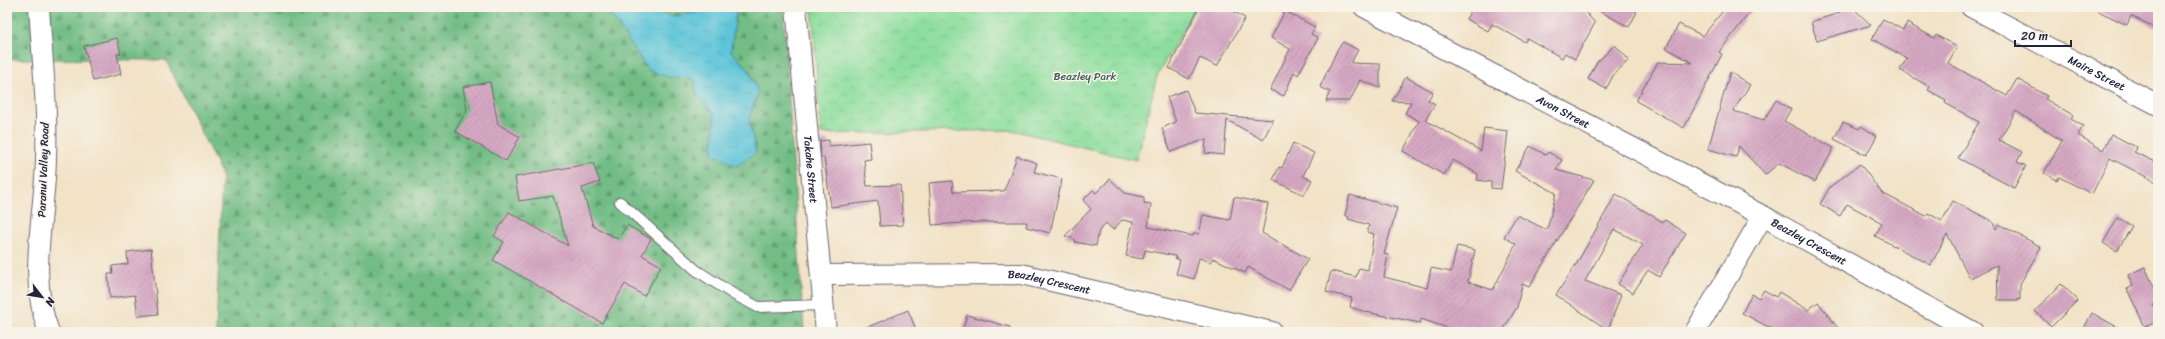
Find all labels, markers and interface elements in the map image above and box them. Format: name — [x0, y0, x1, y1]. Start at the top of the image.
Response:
scale bar — [2015, 22, 2071, 48]
text: 20 m — [2021, 25, 2048, 47]
street label: Maire Street — [2064, 50, 2129, 96]
park label: Beazley Park — [1054, 67, 1117, 86]
street label: Avon Street — [1532, 89, 1594, 134]
street label: Paranui Valley Road — [32, 121, 55, 218]
street label: Takahe Street — [798, 135, 823, 204]
street label: Beazley Crescent — [1767, 213, 1850, 271]
street label: Beazley Crescent — [1008, 265, 1093, 300]
north arrow — [22, 277, 62, 317]
text: N — [40, 293, 61, 310]

